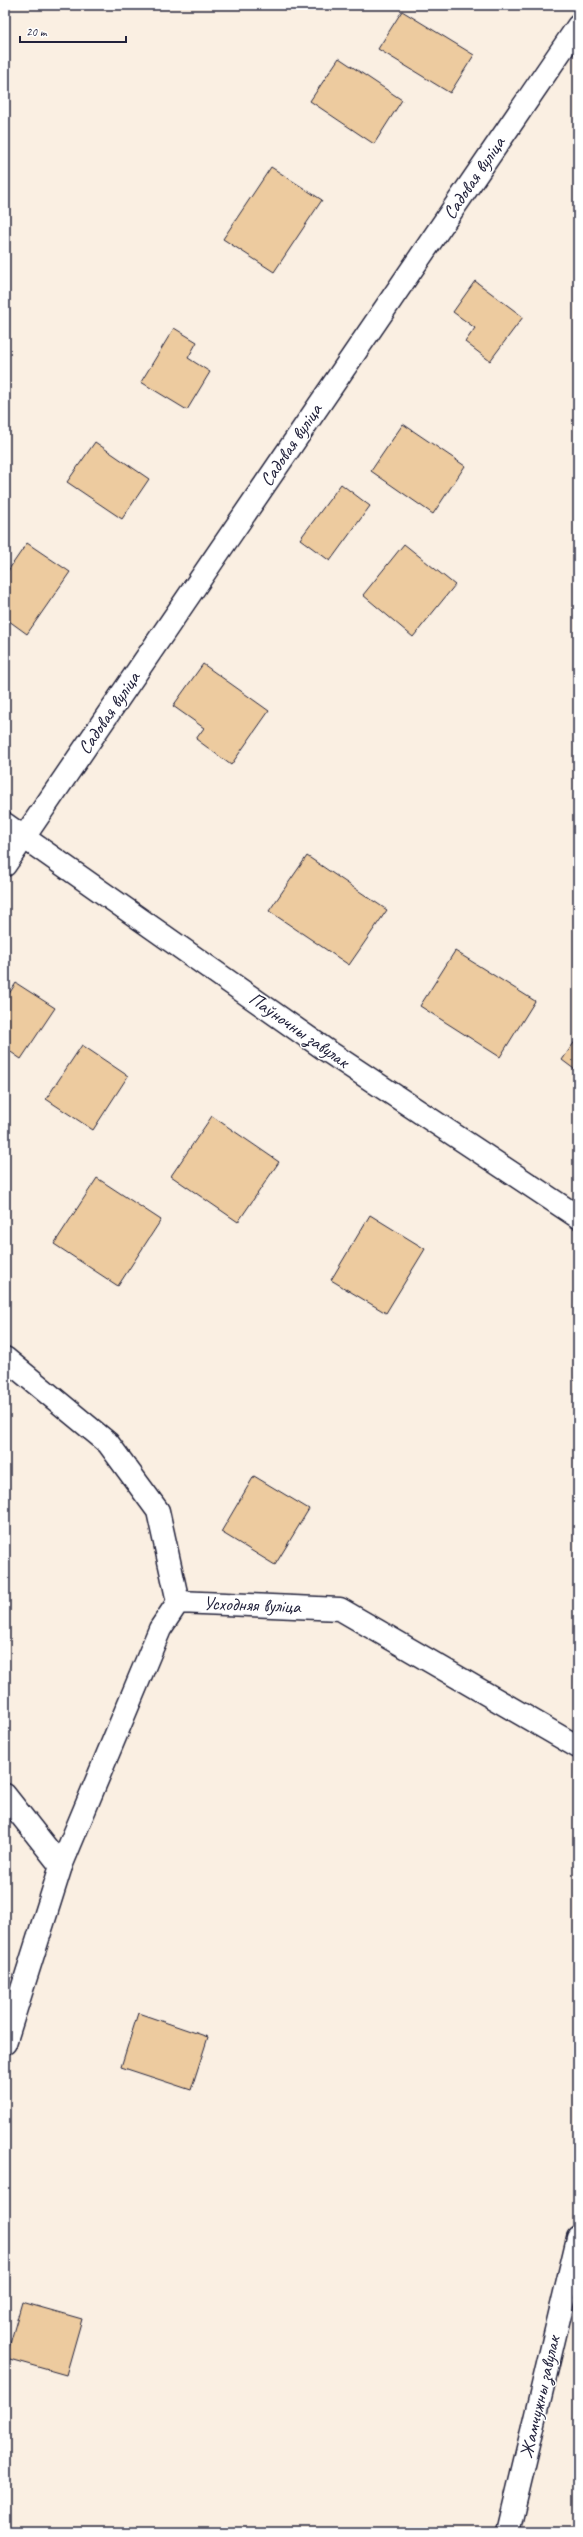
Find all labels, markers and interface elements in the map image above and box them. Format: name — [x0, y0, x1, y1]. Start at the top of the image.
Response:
scale bar — [20, 18, 126, 44]
text: 20 m — [26, 24, 48, 40]
street label: Садовая вуліца — [438, 131, 511, 224]
street label: Садовая вуліца — [255, 398, 328, 491]
street label: Садовая вуліца — [73, 666, 146, 759]
street label: Паўночны завулак — [244, 987, 355, 1075]
street label: Усходняя вуліца — [203, 1591, 303, 1619]
street label: Жамчужны завулак — [514, 2332, 566, 2460]

